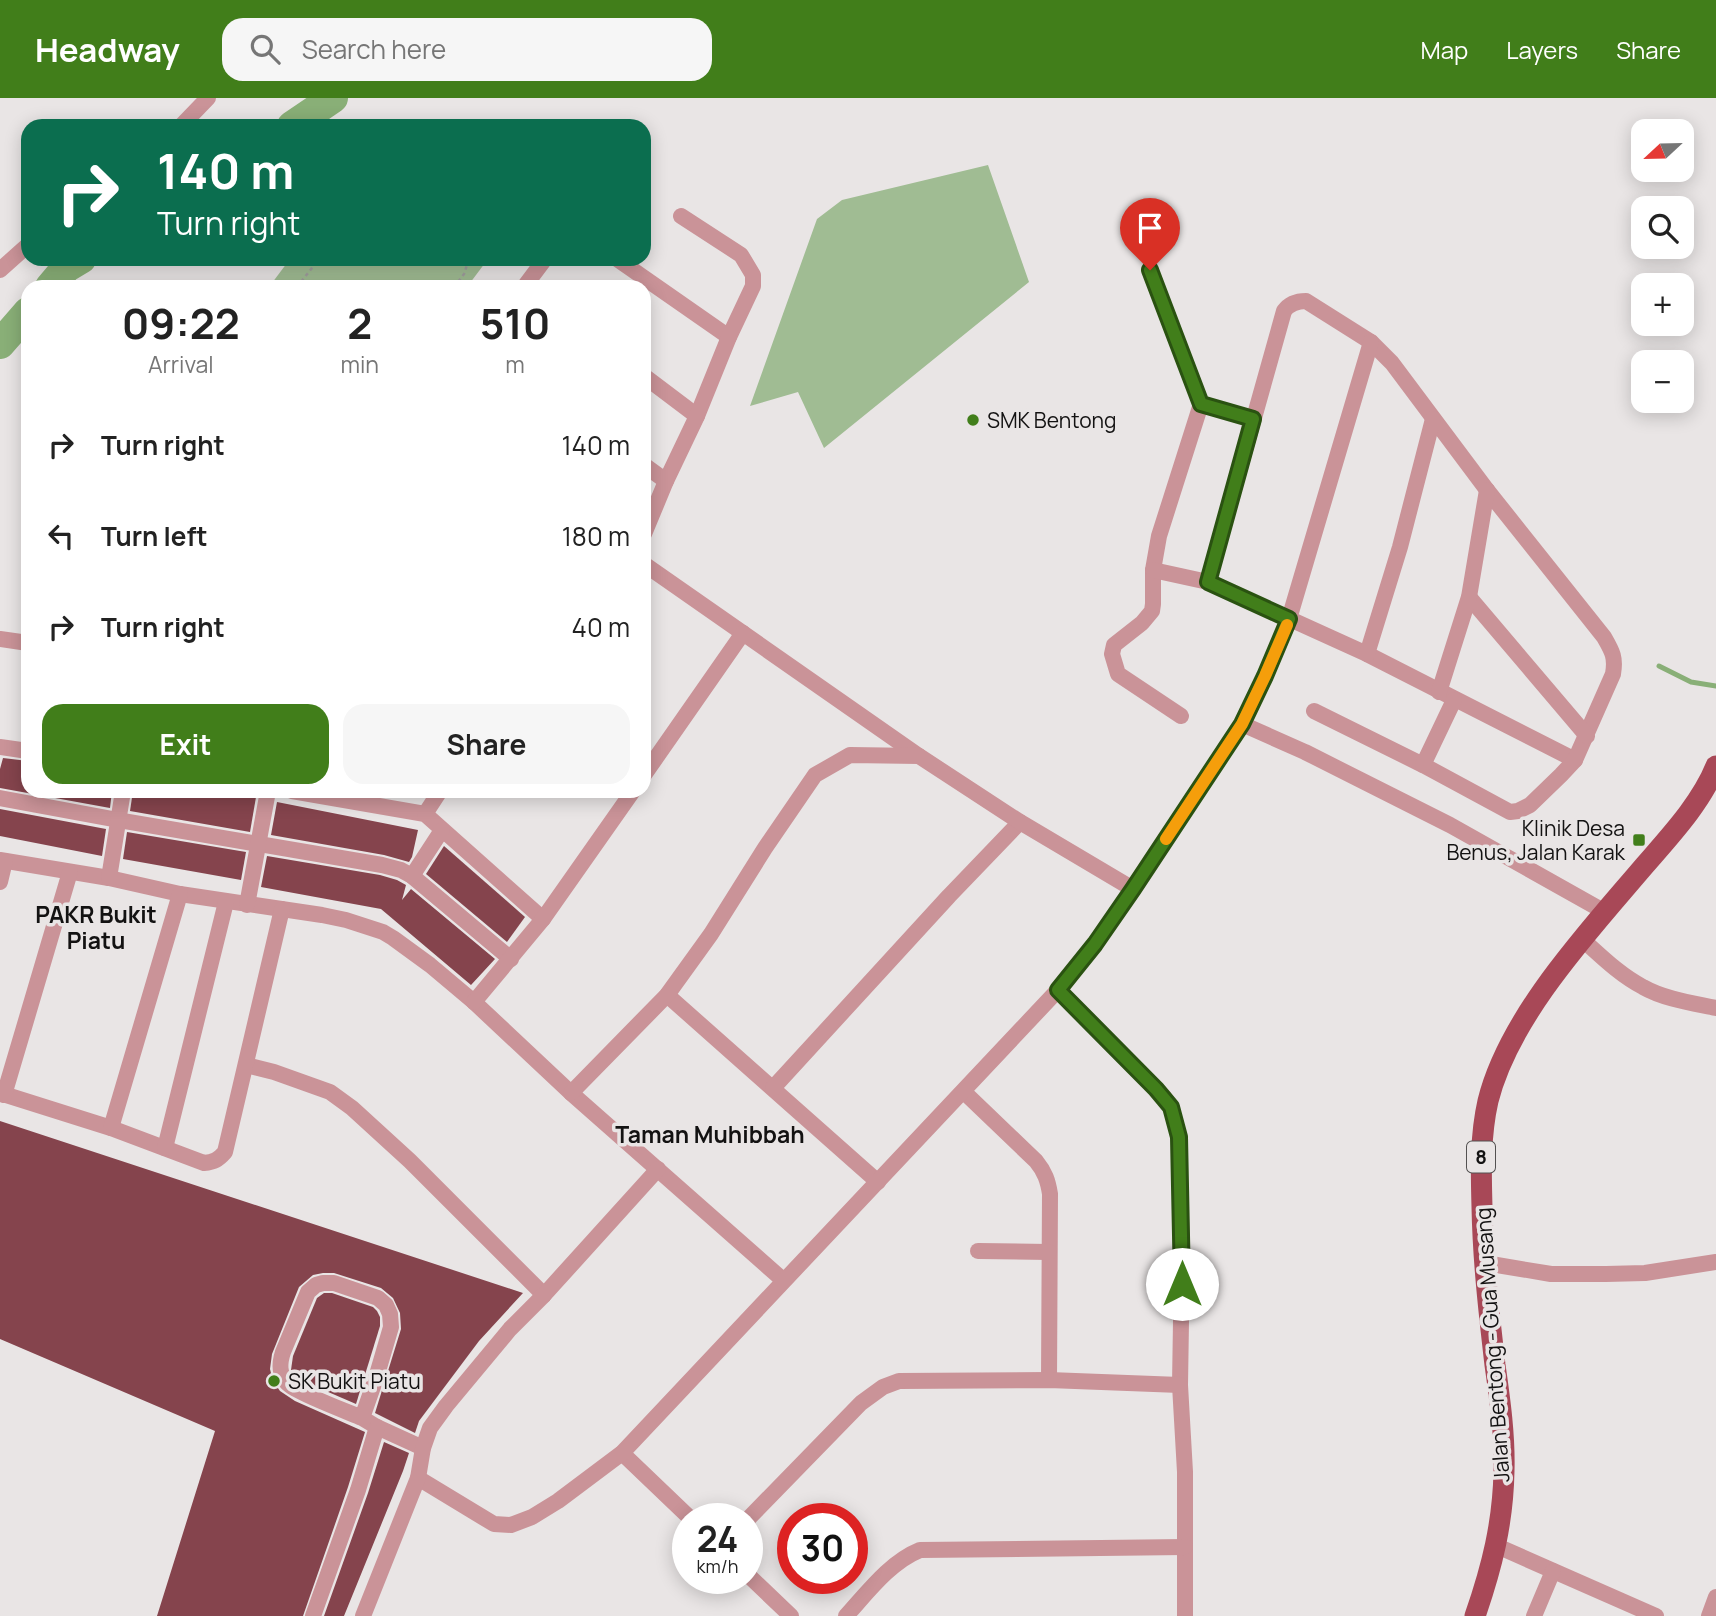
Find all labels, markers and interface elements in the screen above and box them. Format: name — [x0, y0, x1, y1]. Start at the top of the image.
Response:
search box — [222, 18, 712, 81]
text: Headway — [35, 27, 180, 72]
icon: search — [246, 30, 284, 68]
text: Search here — [302, 31, 446, 67]
text: Map — [1421, 33, 1468, 66]
text: Layers — [1506, 33, 1578, 66]
text: Share — [1616, 33, 1681, 66]
north arrow — [1631, 119, 1694, 182]
map controls — [1631, 119, 1694, 413]
text: 140 m — [157, 137, 294, 204]
icon: right — [42, 147, 133, 238]
button: search — [1631, 196, 1694, 259]
pin — [1120, 198, 1180, 270]
text: Turn right — [157, 201, 300, 245]
icon: arrive — [1131, 209, 1169, 247]
button: + — [1631, 273, 1694, 336]
text: 09:22 — [122, 294, 240, 352]
text: 2 — [347, 294, 372, 352]
text: 510 — [480, 294, 550, 352]
text: Arrival — [148, 348, 214, 380]
text: min — [340, 348, 379, 380]
text: m — [505, 348, 525, 380]
button: − — [1631, 350, 1694, 413]
place label: SMK Bentong — [987, 406, 1116, 434]
marker: SMK Bentong — [965, 412, 981, 428]
icon: right — [42, 426, 80, 464]
text: Turn right — [101, 427, 225, 463]
text: 140 m — [561, 427, 630, 463]
icon: left — [42, 517, 80, 555]
text: Turn left — [101, 518, 208, 554]
text: 180 m — [562, 518, 630, 554]
icon: right — [42, 608, 80, 646]
text: Turn right — [101, 609, 225, 645]
text: 40 m — [572, 609, 630, 645]
button: Exit — [42, 704, 329, 784]
button: Share — [343, 704, 630, 784]
place label: Klinik Desa Benus, Jalan Karak — [1446, 814, 1626, 866]
marker: Klinik Desa Benus, Jalan Karak — [1631, 832, 1647, 848]
district label: PAKR Bukit Piatu — [35, 898, 157, 956]
district label: Taman Muhibbah — [615, 1118, 805, 1150]
road number: 8 — [1467, 1142, 1495, 1172]
street label: Jalan Bentong - Gua Musang — [1468, 1207, 1516, 1483]
position arrow — [1145, 1247, 1219, 1321]
place label: SK Bukit Piatu — [288, 1367, 421, 1395]
marker: SK Bukit Piatu — [266, 1373, 282, 1389]
speed limit sign: 30 — [777, 1503, 868, 1594]
text: 24 — [697, 1515, 738, 1563]
text: km/h — [697, 1554, 738, 1578]

